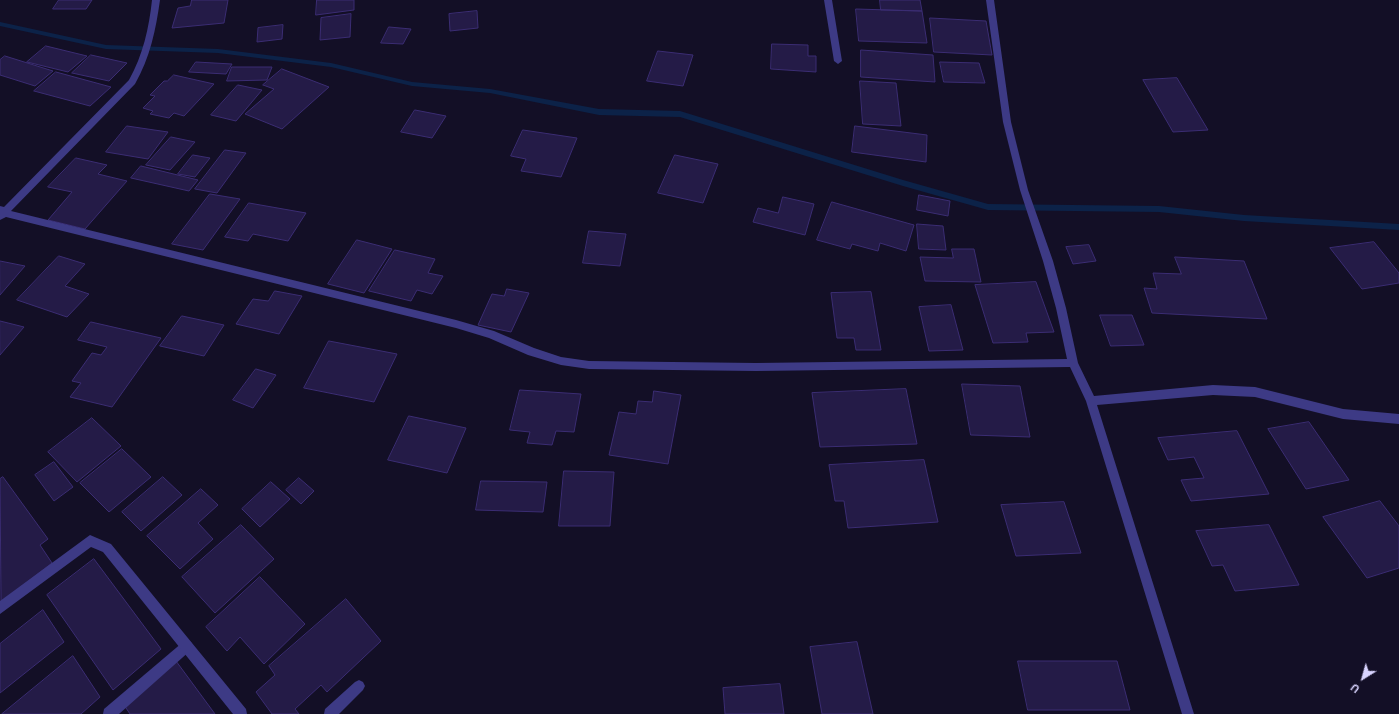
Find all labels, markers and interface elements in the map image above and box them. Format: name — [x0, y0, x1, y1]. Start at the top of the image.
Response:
north arrow — [1343, 658, 1383, 698]
text: U — [1348, 680, 1362, 696]

